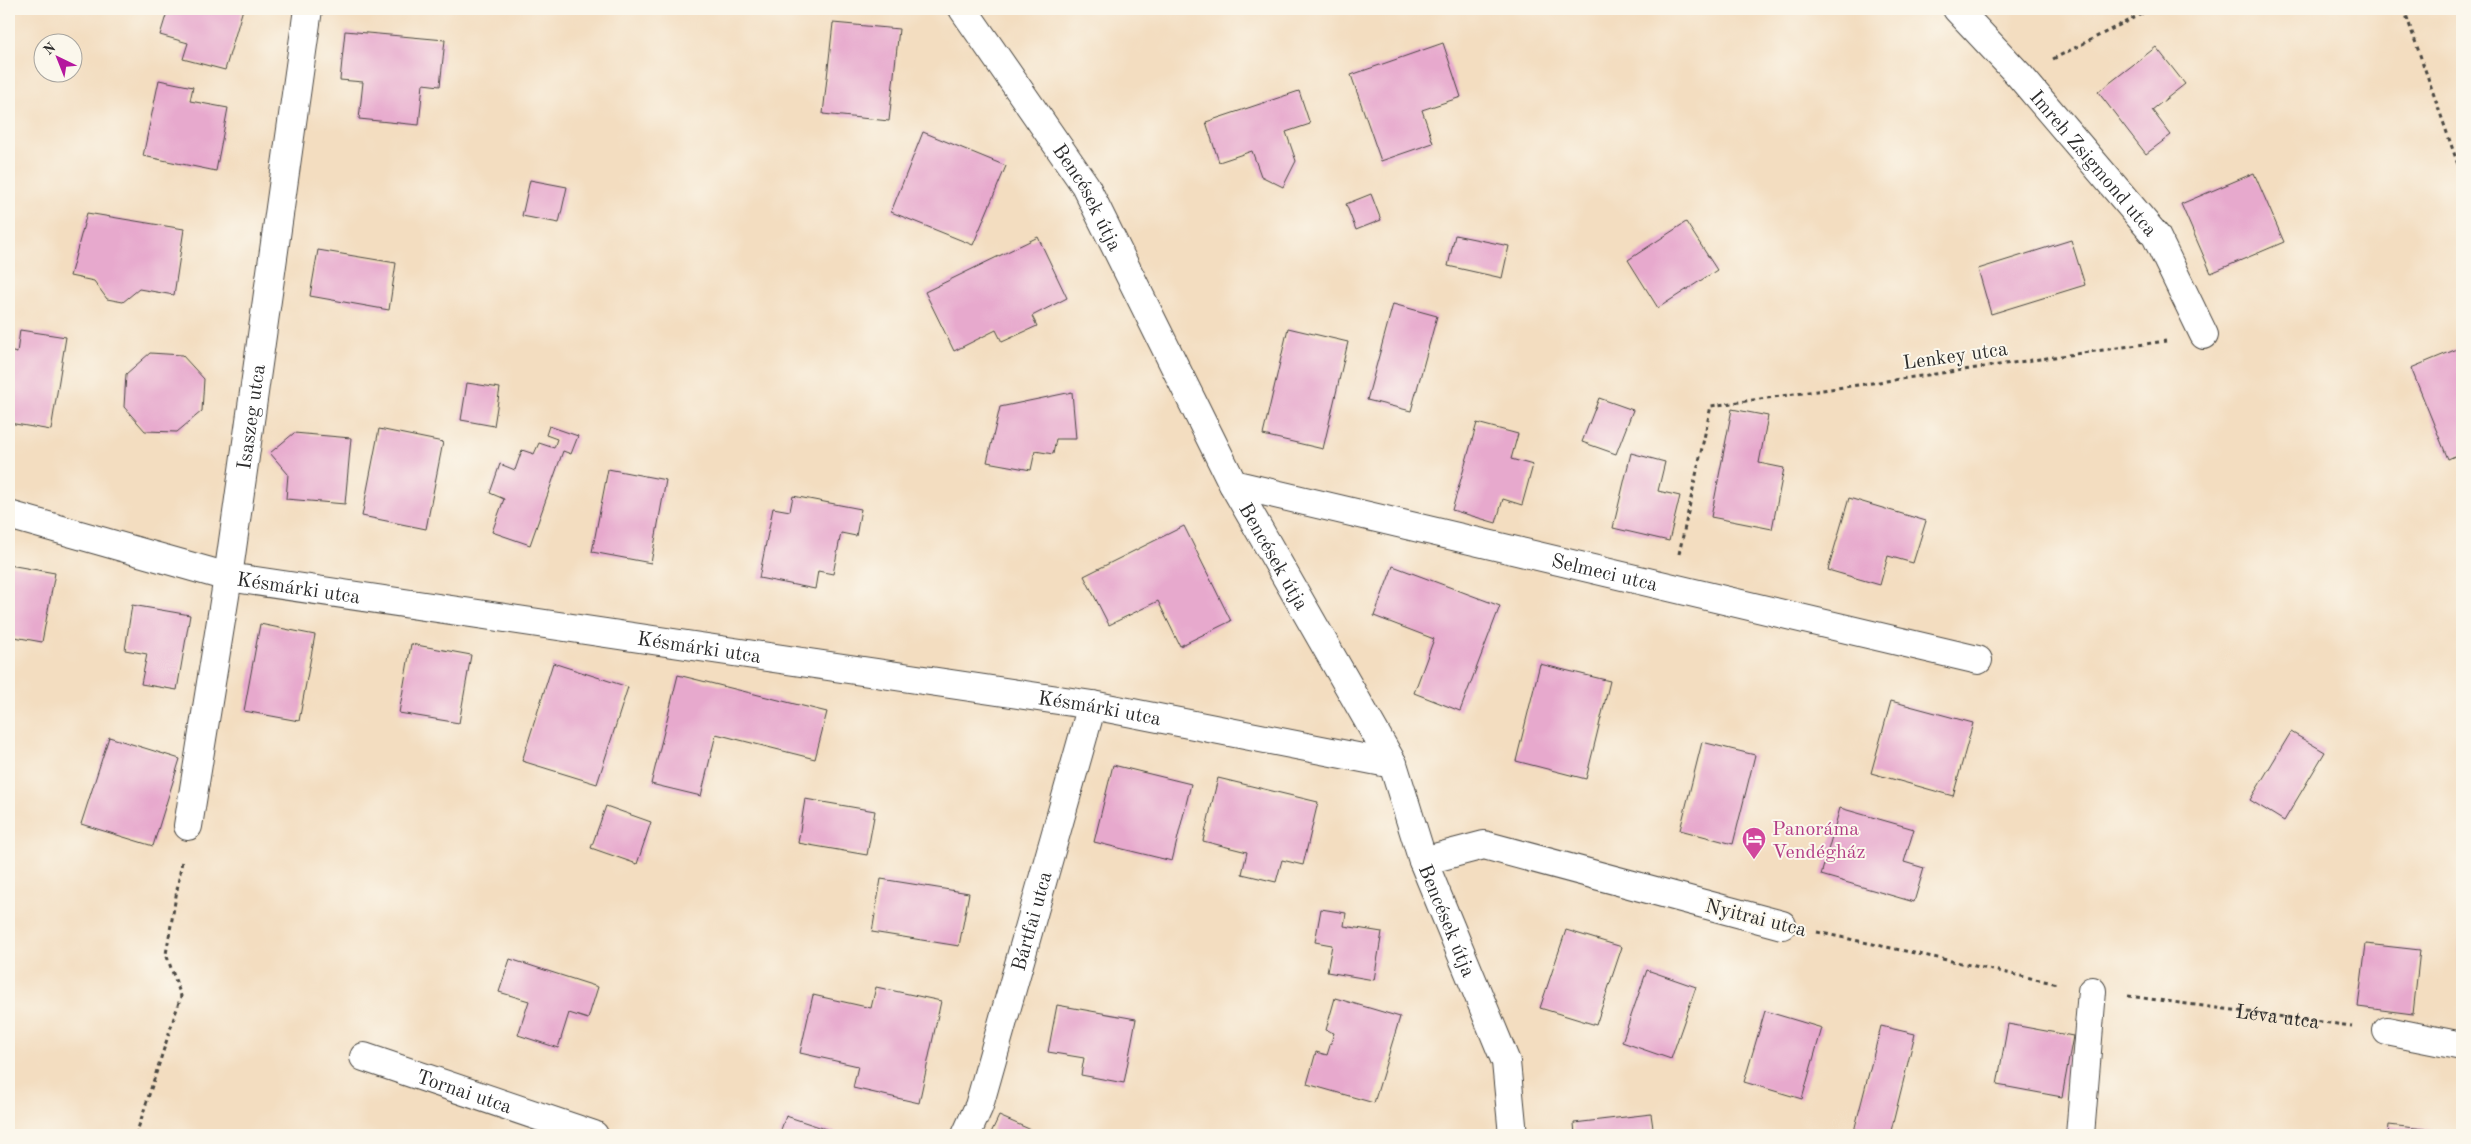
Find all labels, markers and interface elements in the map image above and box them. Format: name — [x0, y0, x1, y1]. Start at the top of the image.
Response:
north arrow — [32, 32, 82, 82]
text: N — [41, 40, 59, 58]
street label: Imreh Zsigmond utca — [2025, 87, 2160, 241]
street label: Bencések útja — [1048, 141, 1124, 255]
street label: Lenkey utca — [1902, 340, 2009, 374]
street label: Isaszeg utca — [235, 363, 270, 471]
street label: Bencések útja — [1234, 500, 1311, 614]
street label: Selmeci utca — [1549, 552, 1659, 596]
street label: Késmárki utca — [235, 570, 362, 608]
street label: Késmárki utca — [636, 630, 762, 668]
street label: Késmárki utca — [1036, 689, 1163, 730]
place label: Panoráma Vendégház — [1772, 820, 1866, 863]
hotel icon: Panoráma Vendégház — [1741, 826, 1767, 860]
street label: Bencések útja — [1414, 862, 1478, 980]
street label: Bártfai utca — [1010, 869, 1057, 974]
street label: Nyitrai utca — [1703, 897, 1808, 941]
street label: Léva utca — [2234, 1003, 2321, 1034]
street label: Tornai utca — [414, 1068, 514, 1118]

